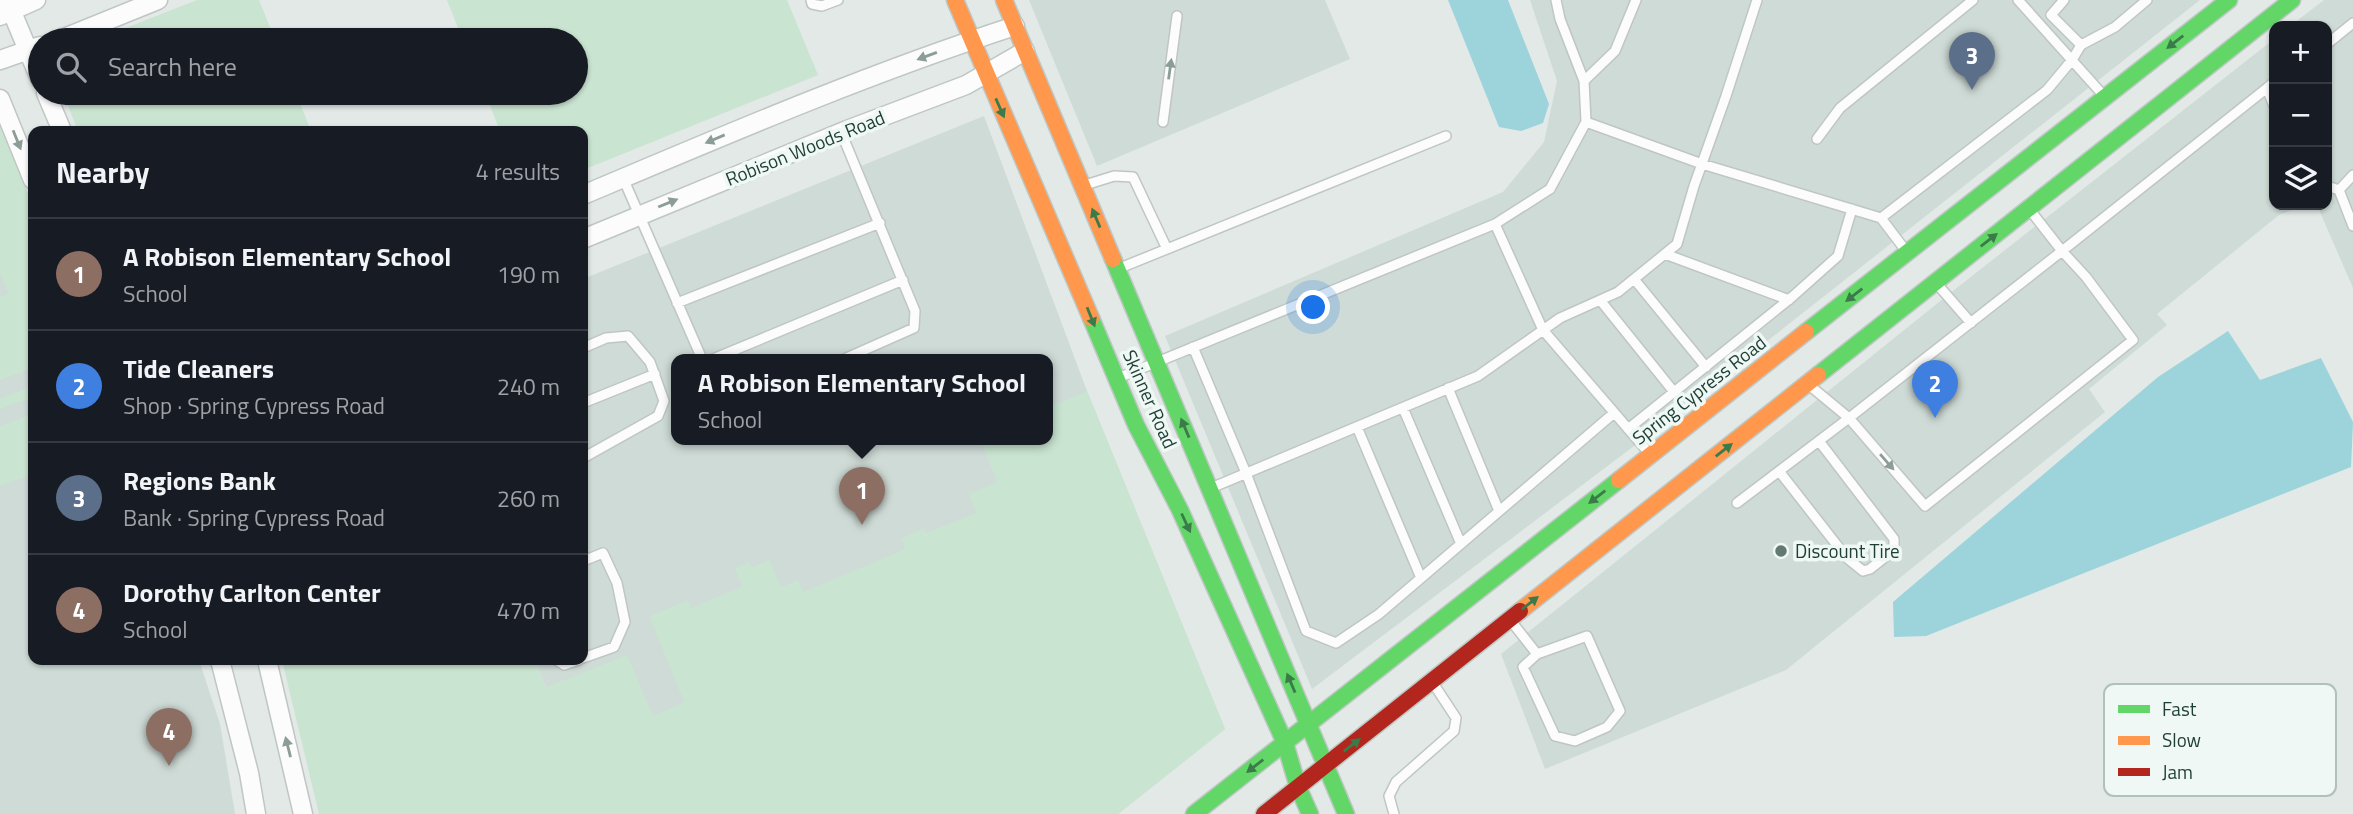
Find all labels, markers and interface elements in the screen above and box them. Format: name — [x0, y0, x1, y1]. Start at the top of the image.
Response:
map controls — [2269, 21, 2332, 210]
button: + — [2269, 21, 2332, 84]
search box — [28, 28, 588, 105]
pin: 3 — [1949, 32, 1995, 90]
one-way arrow — [2167, 35, 2185, 50]
text: Search here — [108, 47, 237, 86]
icon: search — [52, 48, 90, 86]
one-way arrow — [916, 50, 937, 61]
one-way arrow — [1165, 58, 1176, 80]
button: − — [2269, 84, 2332, 147]
one-way arrow — [995, 98, 1006, 119]
street label: Robison Woods Road — [721, 102, 889, 193]
one-way arrow — [11, 129, 22, 150]
one-way arrow — [705, 134, 726, 145]
button: layers — [2269, 147, 2332, 210]
text: Nearby — [56, 149, 149, 195]
text: 4 results — [476, 154, 560, 189]
one-way arrow — [658, 197, 679, 208]
one-way arrow — [1091, 208, 1102, 229]
one-way arrow — [1979, 233, 1997, 248]
text: A Robison Elementary School — [123, 237, 451, 276]
text: 1 — [73, 257, 85, 292]
text: 190 m — [497, 257, 560, 292]
text: School — [123, 276, 187, 311]
one-way arrow — [1846, 287, 1864, 302]
your location — [1296, 290, 1330, 324]
one-way arrow — [1085, 307, 1096, 328]
street label: Spring Cypress Road — [1625, 328, 1772, 451]
street label: Skinner Road — [1116, 345, 1185, 453]
text: Tide Cleaners — [123, 349, 274, 388]
popup — [671, 354, 1053, 445]
pin: 2 — [1912, 360, 1958, 418]
text: A Robison Elementary School — [698, 363, 1026, 402]
text: 2 — [73, 369, 85, 404]
text: 240 m — [497, 369, 560, 404]
text: Shop · Spring Cypress Road — [123, 388, 385, 423]
text: School — [698, 402, 762, 437]
one-way arrow — [1179, 418, 1191, 438]
one-way arrow — [1715, 443, 1733, 458]
one-way arrow — [1879, 454, 1894, 471]
text: Regions Bank — [123, 461, 276, 500]
pin: 1 — [839, 467, 885, 525]
text: 3 — [73, 481, 85, 516]
text: 260 m — [497, 481, 560, 516]
one-way arrow — [1588, 489, 1606, 504]
text: Bank · Spring Cypress Road — [123, 500, 385, 535]
one-way arrow — [1180, 513, 1192, 533]
place label: Discount Tire — [1795, 536, 1900, 565]
marker: Discount Tire — [1773, 543, 1789, 559]
text: Dorothy Carlton Center — [123, 573, 381, 612]
text: 4 — [73, 593, 85, 628]
text: 470 m — [497, 593, 560, 628]
one-way arrow — [1521, 596, 1539, 611]
text: School — [123, 612, 187, 647]
one-way arrow — [1286, 672, 1297, 693]
legend — [2104, 684, 2336, 796]
text: Fast — [2162, 694, 2197, 723]
pin: 4 — [146, 708, 192, 766]
text: Slow — [2162, 725, 2201, 754]
one-way arrow — [282, 736, 293, 758]
one-way arrow — [1343, 738, 1361, 752]
text: Jam — [2162, 757, 2193, 786]
one-way arrow — [1246, 759, 1264, 773]

